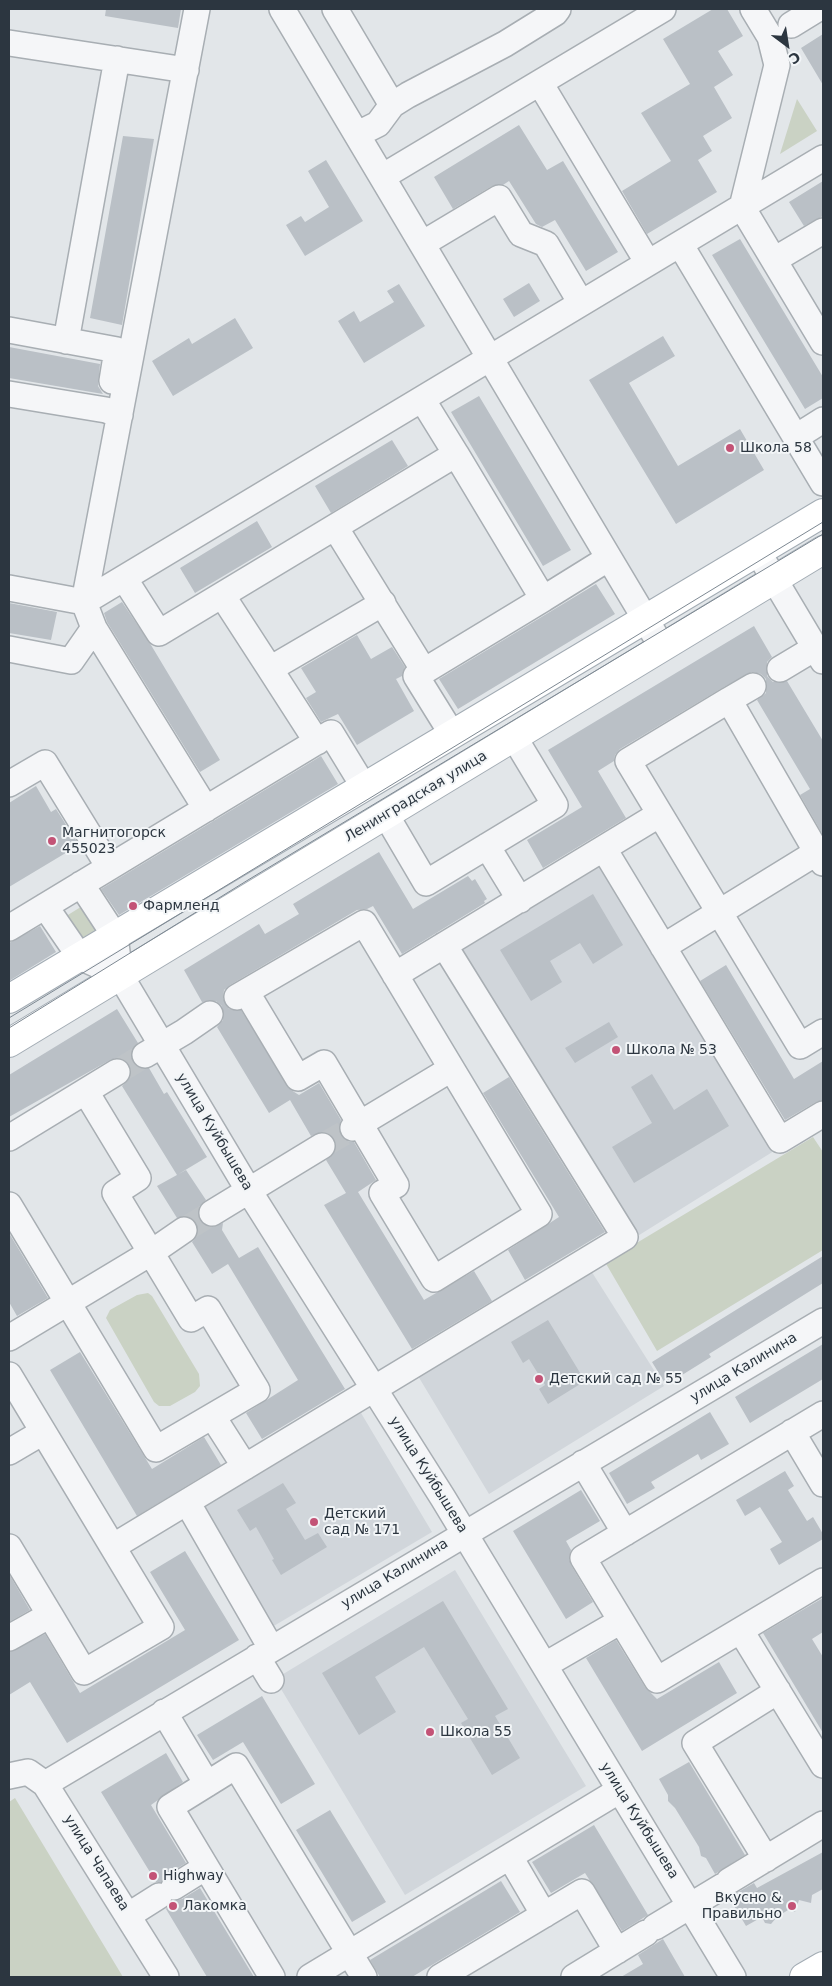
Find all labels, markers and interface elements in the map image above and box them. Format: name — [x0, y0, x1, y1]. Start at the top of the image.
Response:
north arrow — [762, 20, 812, 70]
text: С — [786, 48, 803, 67]
place label: Школа 58 — [740, 440, 812, 456]
marker: Школа 58 — [724, 442, 736, 454]
street label: Ленинградская улица — [342, 748, 490, 846]
place label: Магнитогорск 455023 — [62, 825, 166, 858]
marker: Магнитогорск 455023 — [46, 835, 58, 847]
place label: Фармленд — [143, 898, 219, 914]
marker: Фармленд — [127, 900, 139, 912]
place label: Школа № 53 — [626, 1042, 717, 1058]
marker: Школа № 53 — [610, 1044, 622, 1056]
street label: улица Куйбышева — [172, 1070, 256, 1194]
street label: улица Калинина — [688, 1330, 800, 1406]
place label: Детский сад № 55 — [549, 1371, 683, 1387]
marker: Детский сад № 55 — [533, 1373, 545, 1385]
street label: улица Куйбышева — [385, 1414, 471, 1536]
place label: Детский сад № 171 — [324, 1506, 400, 1538]
marker: Детский сад № 171 — [308, 1516, 320, 1528]
street label: улица Калинина — [339, 1536, 451, 1612]
place label: Школа 55 — [440, 1724, 512, 1740]
marker: Школа 55 — [424, 1726, 436, 1738]
street label: улица Куйбышева — [596, 1760, 682, 1882]
street label: улица Чапаева — [60, 1812, 132, 1914]
place label: Highway — [163, 1868, 223, 1884]
marker: Highway — [147, 1870, 159, 1882]
place label: Вкусно & Правильно — [702, 1890, 782, 1922]
place label: Лакомка — [183, 1898, 247, 1914]
marker: Лакомка — [167, 1900, 179, 1912]
marker: Вкусно & Правильно — [786, 1900, 798, 1912]

